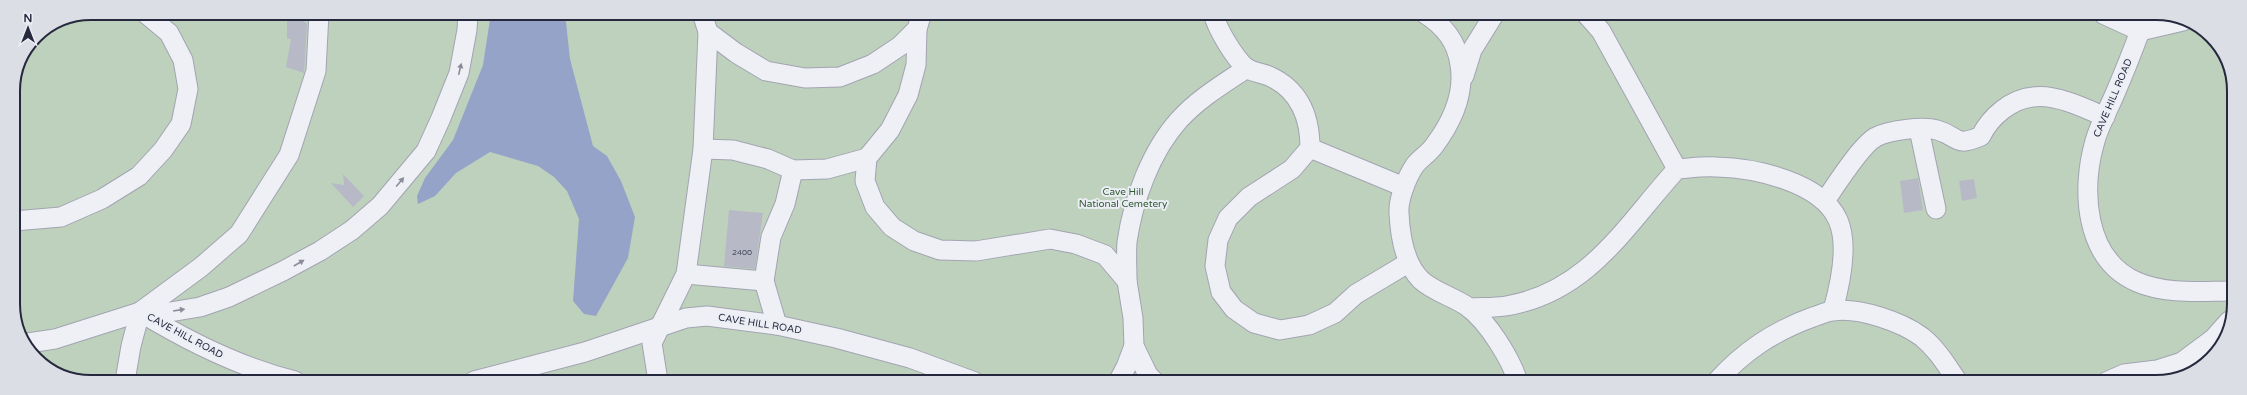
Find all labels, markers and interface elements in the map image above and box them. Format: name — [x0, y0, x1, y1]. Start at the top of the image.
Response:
north arrow — [8, 8, 48, 48]
text: N — [24, 12, 32, 25]
street label: CAVE HILL ROAD — [2091, 57, 2135, 139]
one-way arrow — [457, 63, 463, 75]
one-way arrow — [395, 177, 404, 188]
park label: Cave Hill National Cemetery — [1079, 186, 1168, 210]
house number: 2400 — [732, 248, 752, 257]
one-way arrow — [293, 259, 305, 266]
one-way arrow — [173, 307, 185, 313]
street label: CAVE HILL ROAD — [145, 311, 225, 361]
street label: CAVE HILL ROAD — [717, 311, 803, 337]

